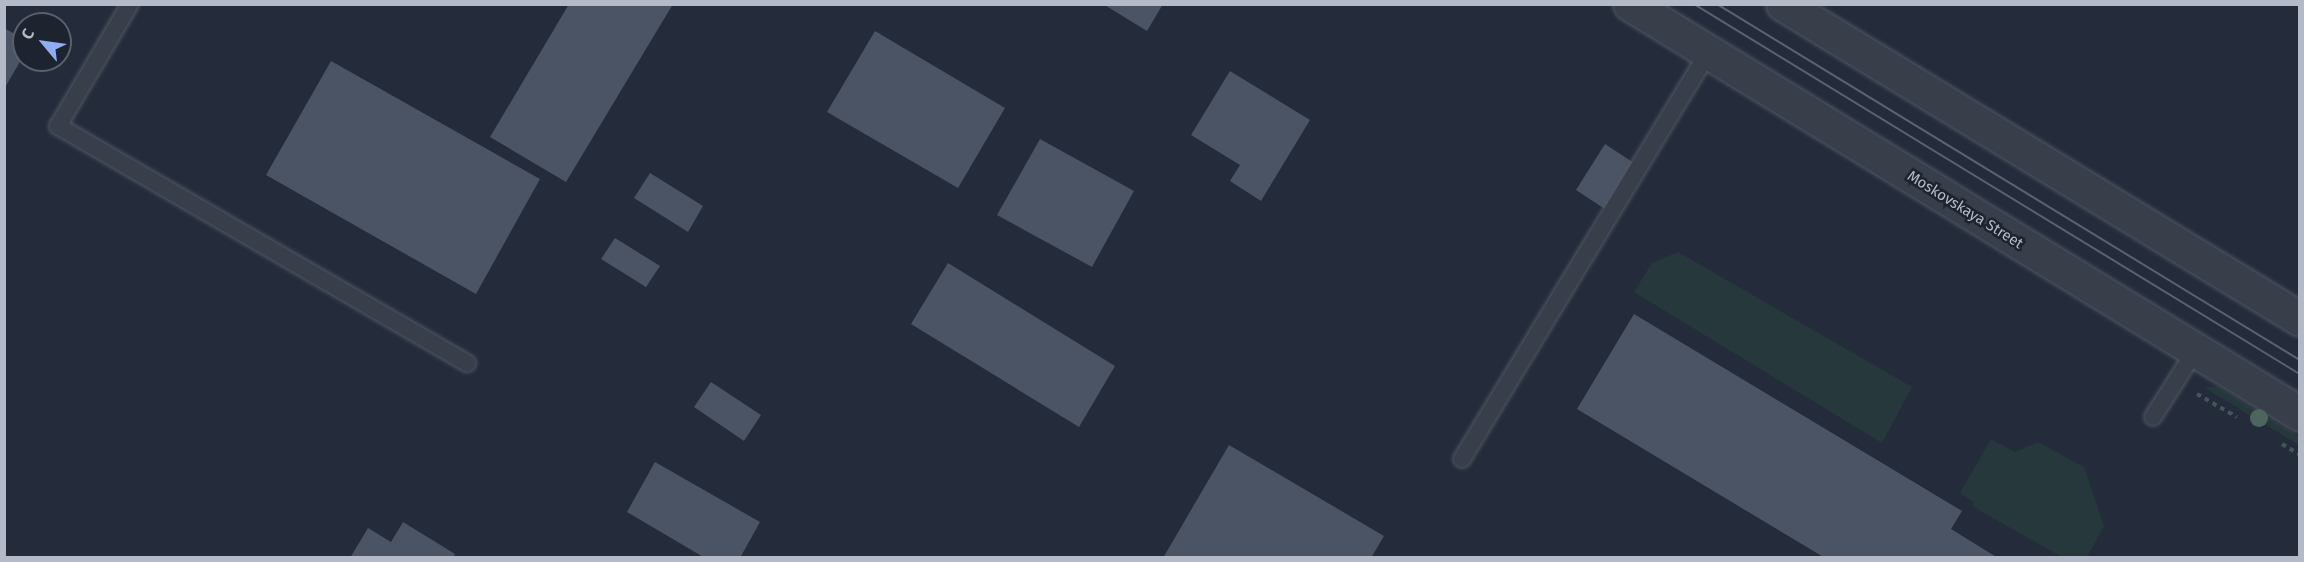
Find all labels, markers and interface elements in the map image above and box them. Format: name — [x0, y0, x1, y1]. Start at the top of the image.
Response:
north arrow — [12, 12, 72, 72]
text: С — [17, 25, 38, 43]
street label: Moskovskaya Street — [1904, 167, 2026, 253]

